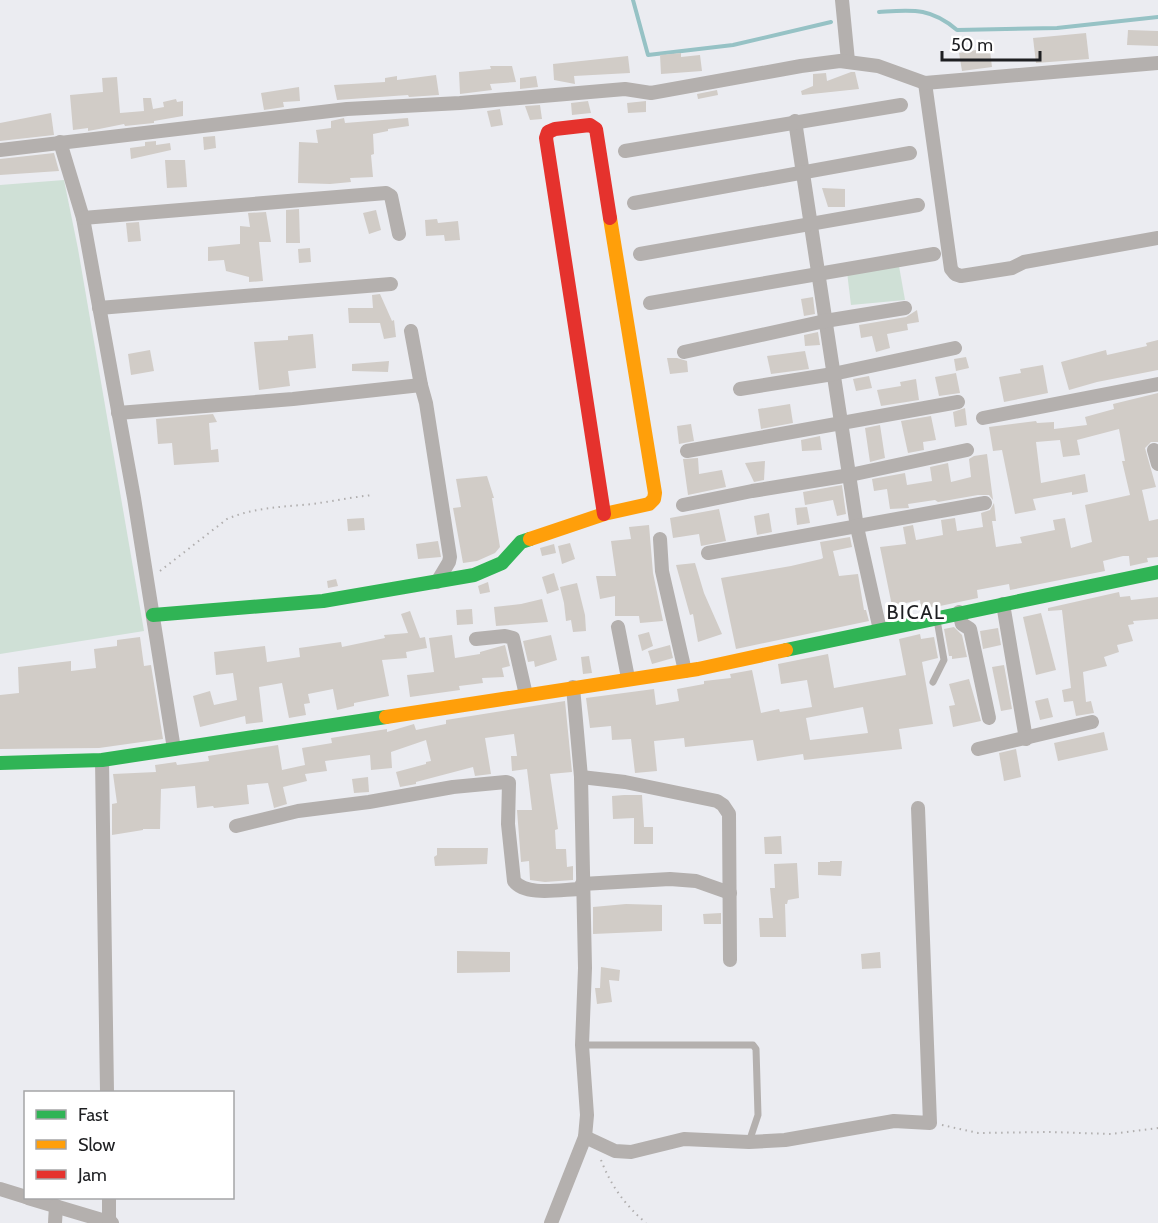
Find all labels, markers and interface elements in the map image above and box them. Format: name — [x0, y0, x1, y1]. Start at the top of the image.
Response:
scale bar — [942, 24, 1040, 62]
text: 50 m — [951, 34, 993, 56]
district label: BICAL — [886, 600, 946, 624]
legend — [24, 1091, 234, 1199]
text: Fast — [78, 1104, 109, 1126]
text: Slow — [78, 1134, 115, 1156]
text: Jam — [77, 1164, 107, 1186]

